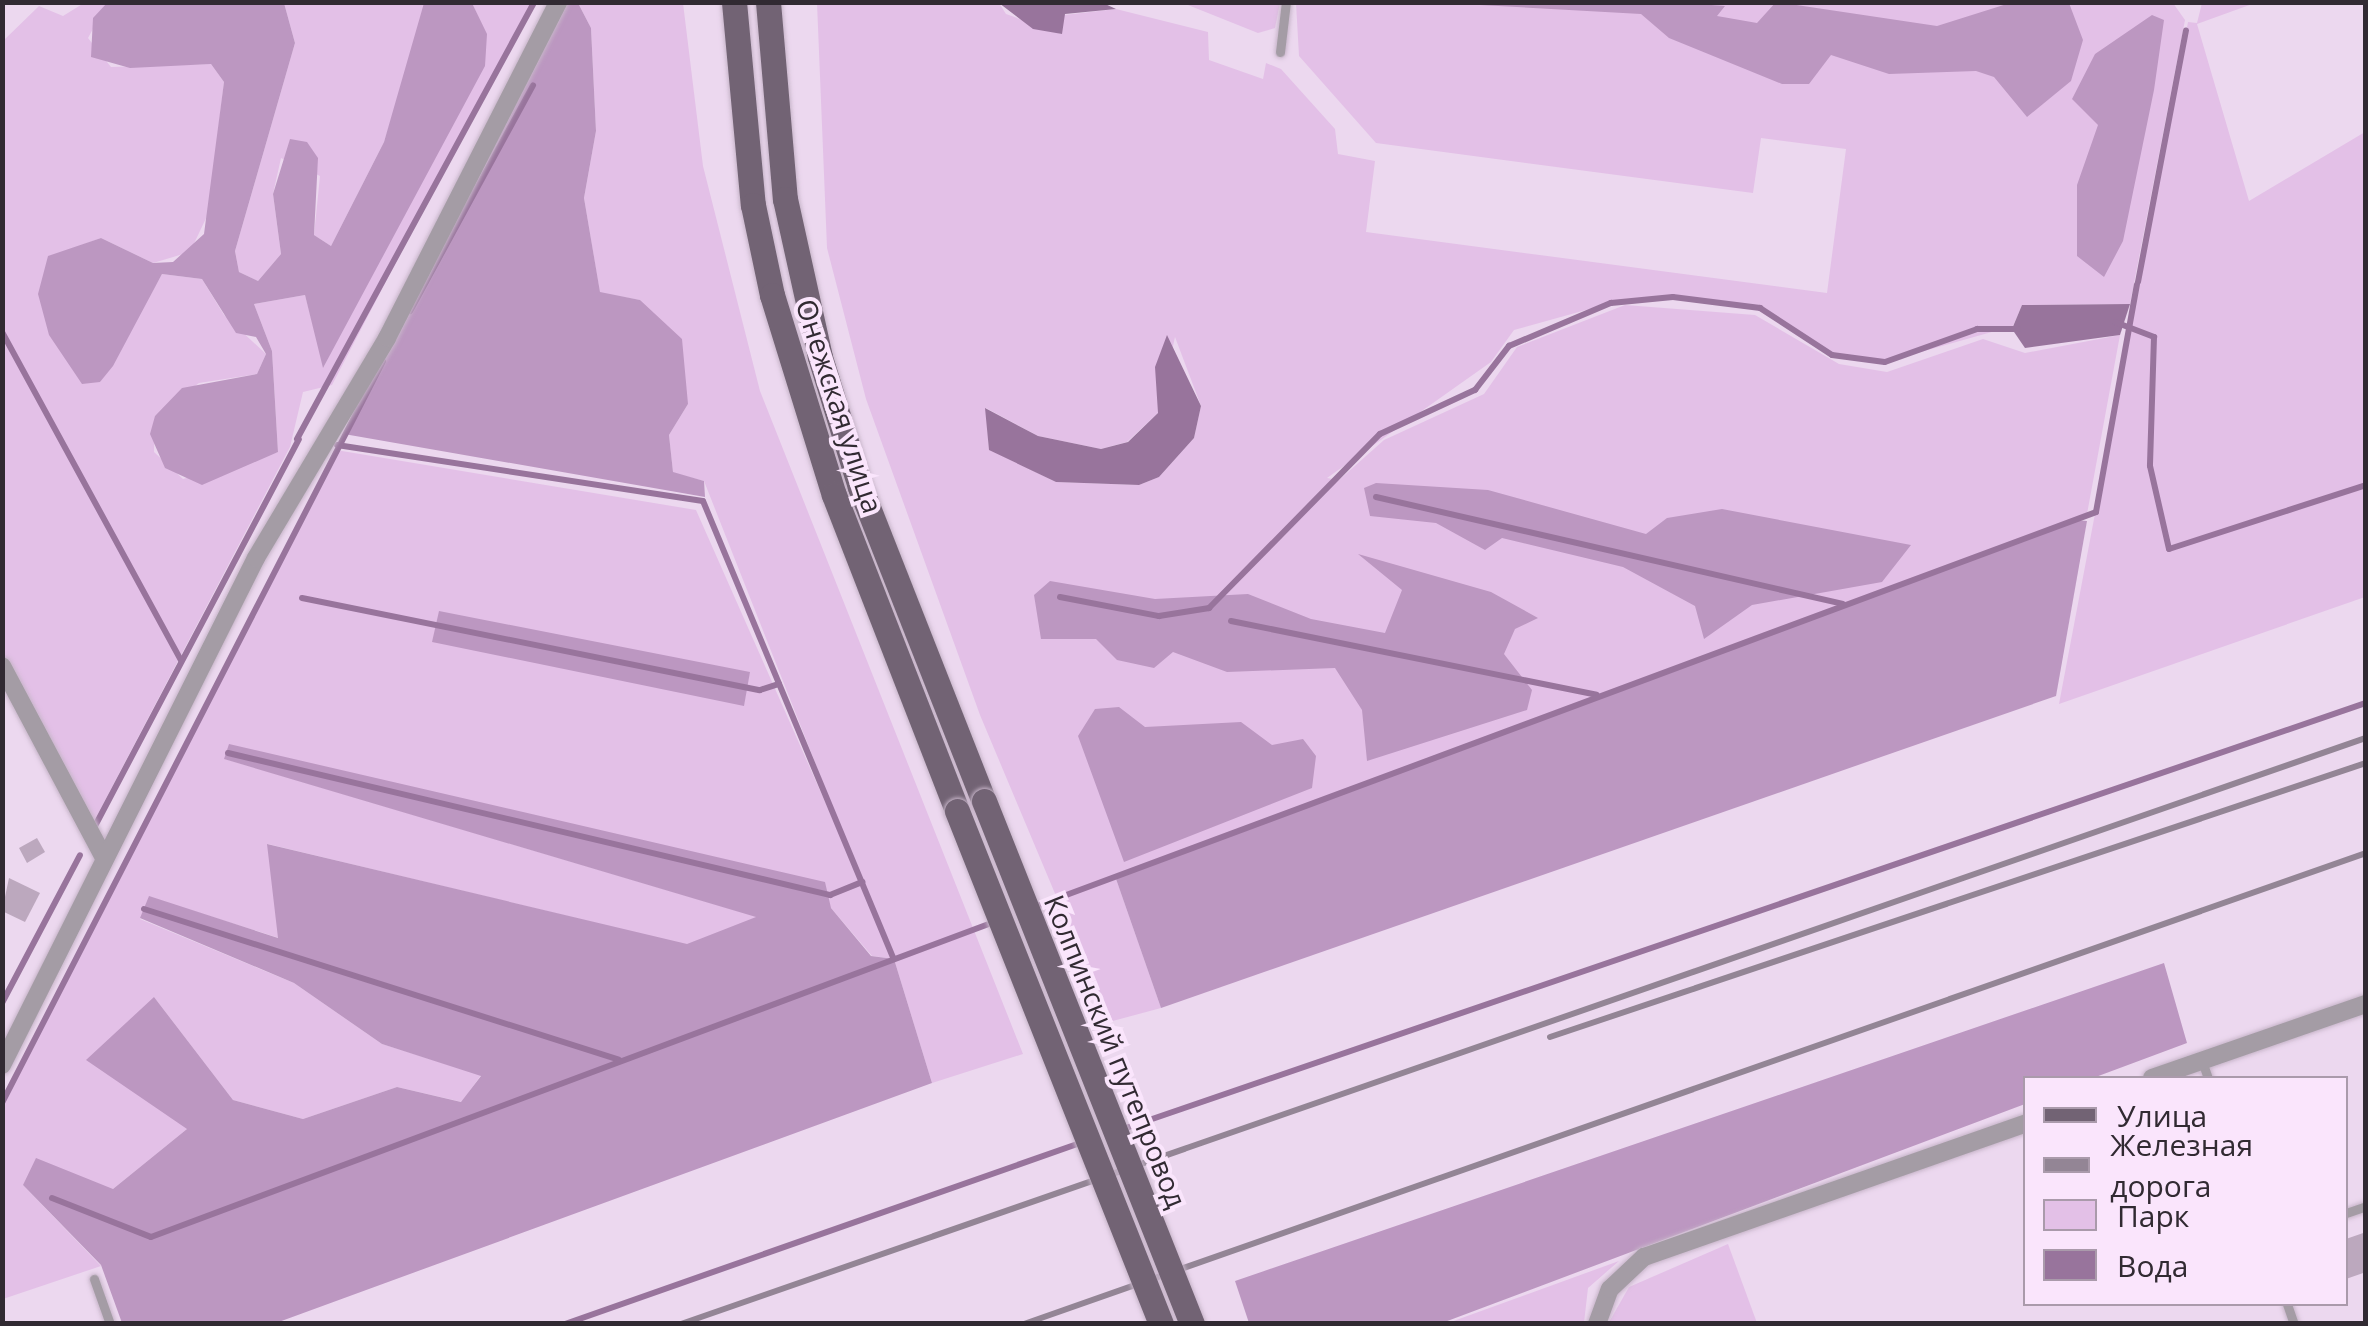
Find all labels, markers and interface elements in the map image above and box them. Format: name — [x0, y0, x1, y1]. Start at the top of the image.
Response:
street label: Онежская улица — [790, 295, 890, 517]
street label: Колпинский путепровод — [1038, 890, 1194, 1212]
legend — [2023, 1076, 2348, 1306]
text: Улица — [2117, 1095, 2207, 1136]
text: Железная дорога — [2110, 1124, 2253, 1206]
text: Парк — [2117, 1195, 2189, 1236]
text: Вода — [2117, 1245, 2188, 1286]

